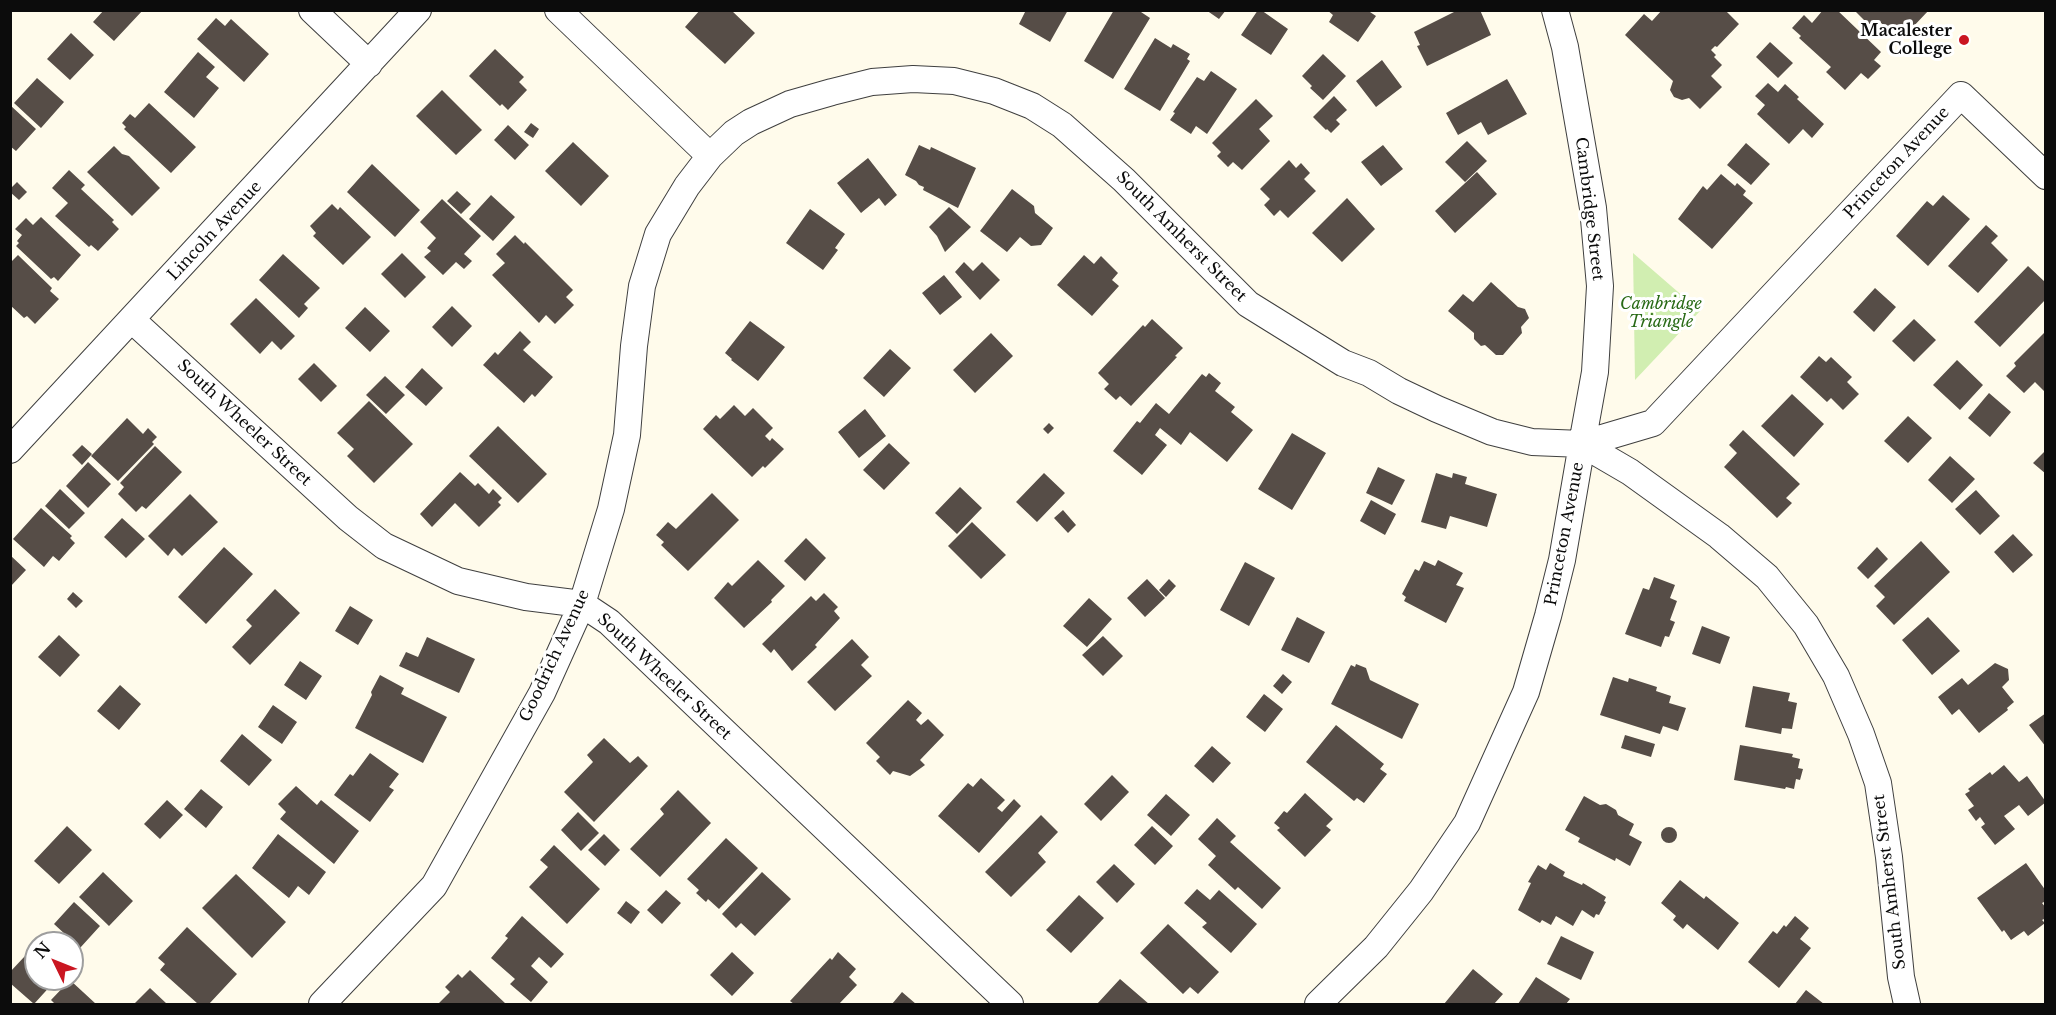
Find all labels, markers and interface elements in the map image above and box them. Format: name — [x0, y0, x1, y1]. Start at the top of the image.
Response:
place label: Macalester College — [1860, 21, 1952, 59]
marker: Macalester College — [1957, 33, 1971, 47]
street label: Princeton Avenue — [1840, 103, 1954, 223]
street label: Cambridge Street — [1571, 136, 1607, 282]
street label: South Amherst Street — [1112, 168, 1250, 306]
street label: Lincoln Avenue — [164, 177, 266, 285]
park label: Cambridge Triangle — [1620, 294, 1702, 332]
street label: South Wheeler Street — [173, 356, 315, 490]
street label: Princeton Avenue — [1542, 461, 1588, 607]
street label: Goodrich Avenue — [516, 587, 594, 725]
street label: South Wheeler Street — [593, 610, 735, 744]
street label: South Amherst Street — [1870, 793, 1910, 971]
north arrow — [24, 931, 84, 991]
text: N — [30, 938, 55, 962]

